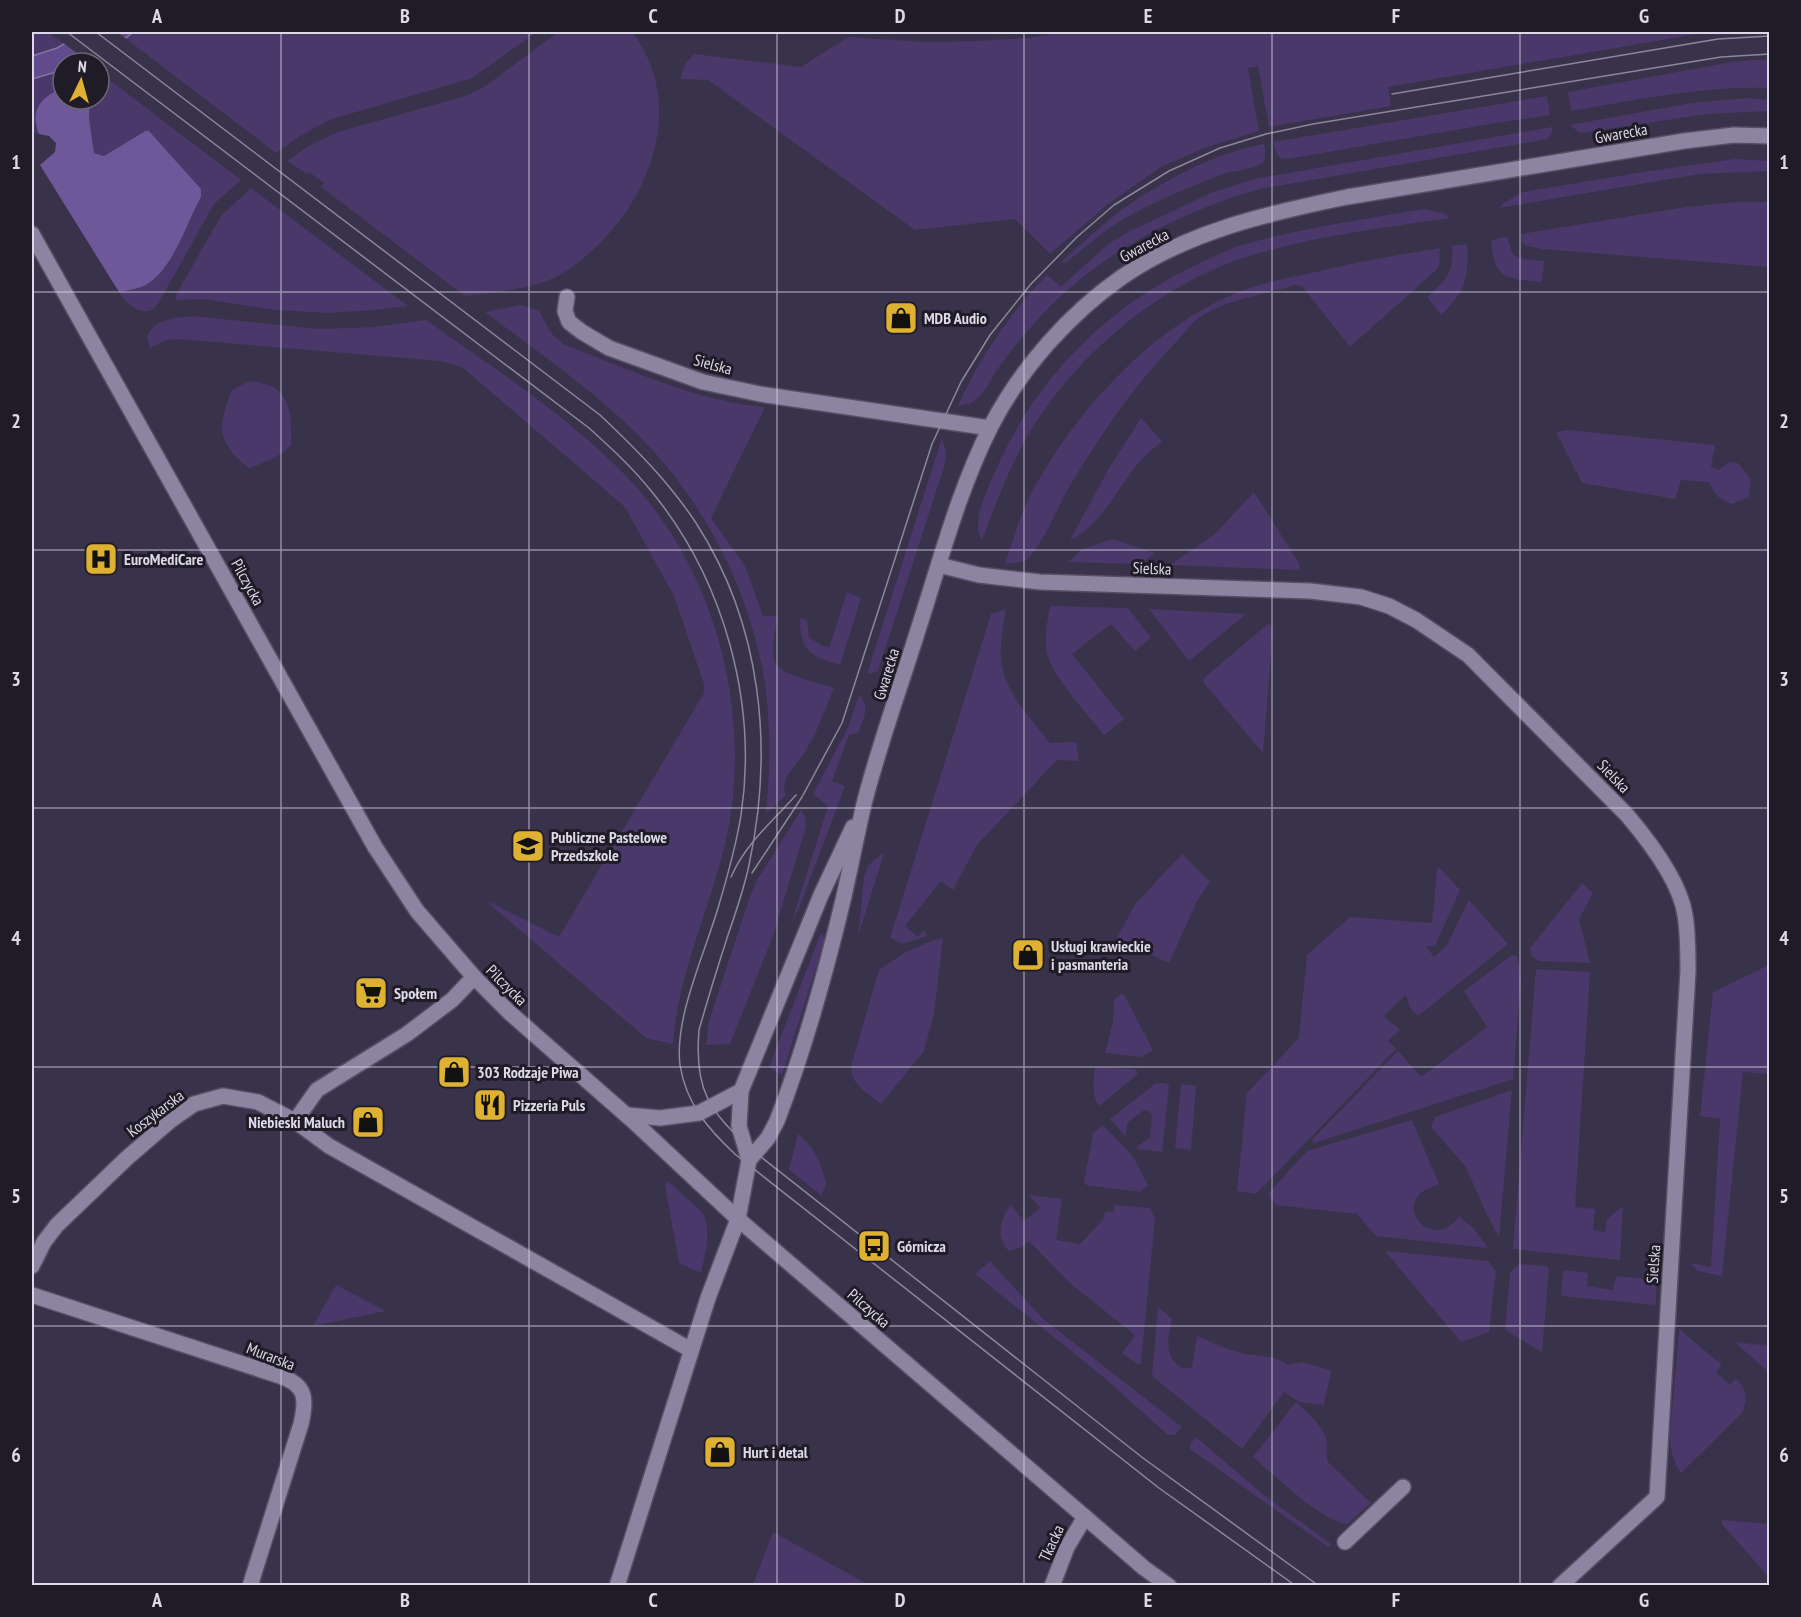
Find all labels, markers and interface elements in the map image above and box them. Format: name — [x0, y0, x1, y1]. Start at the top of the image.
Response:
text: A — [151, 3, 163, 29]
text: B — [400, 3, 410, 29]
text: C — [648, 3, 658, 29]
text: D — [895, 3, 906, 29]
text: E — [1144, 3, 1152, 29]
text: F — [1392, 3, 1400, 29]
text: G — [1639, 3, 1649, 29]
north arrow — [51, 51, 111, 111]
text: N — [77, 56, 87, 76]
street label: Gwarecka — [1593, 119, 1649, 147]
text: 1 — [11, 149, 21, 175]
text: 1 — [1779, 149, 1789, 175]
street label: Gwarecka — [1116, 224, 1172, 266]
shop icon: MDB Audio — [883, 300, 919, 336]
place label: MDB Audio — [924, 308, 987, 328]
street label: Sielska — [692, 349, 734, 379]
text: 2 — [11, 408, 21, 434]
text: 2 — [1779, 408, 1789, 434]
hospital icon: EuroMediCare — [83, 541, 119, 577]
place label: EuroMediCare — [124, 549, 203, 569]
street label: Pilczycka — [227, 555, 269, 609]
street label: Sielska — [1132, 557, 1172, 579]
street label: Gwarecka — [869, 646, 903, 702]
text: 3 — [11, 666, 21, 692]
text: 3 — [1779, 666, 1789, 692]
street label: Sielska — [1593, 755, 1635, 797]
place label: Publiczne Pastelowe Przedszkole — [551, 827, 667, 865]
school or university icon: Publiczne Pastelowe Przedszkole — [510, 828, 546, 864]
text: 4 — [11, 925, 21, 951]
text: 4 — [1779, 925, 1789, 951]
place label: Usługi krawieckie i pasmanteria — [1051, 936, 1151, 974]
shop icon: Usługi krawieckie i pasmanteria — [1010, 937, 1046, 973]
street label: Pilczycka — [482, 960, 532, 1010]
supermarket icon: Społem — [353, 975, 389, 1011]
place label: Społem — [394, 983, 437, 1003]
shop icon: 303 Rodzaje Piwa — [436, 1054, 472, 1090]
place label: 303 Rodzaje Piwa — [477, 1062, 579, 1082]
street label: Koszykarska — [123, 1085, 187, 1141]
restaurant icon: Pizzeria Puls — [472, 1087, 508, 1123]
place label: Pizzeria Puls — [513, 1095, 586, 1115]
shop icon: Niebieski Maluch — [350, 1104, 386, 1140]
place label: Niebieski Maluch — [248, 1112, 345, 1132]
text: 5 — [11, 1183, 21, 1209]
text: 5 — [1779, 1183, 1789, 1209]
bus stop icon: Górnicza — [856, 1228, 892, 1264]
place label: Górnicza — [897, 1236, 946, 1256]
street label: Sielska — [1642, 1244, 1664, 1284]
street label: Pilczycka — [844, 1284, 894, 1332]
street label: Murarska — [244, 1338, 298, 1374]
shop icon: Hurt i detal — [702, 1434, 738, 1470]
text: 6 — [11, 1442, 21, 1468]
place label: Hurt i detal — [743, 1442, 808, 1462]
text: 6 — [1779, 1442, 1789, 1468]
street label: Tkacka — [1034, 1522, 1068, 1564]
text: A — [151, 1587, 163, 1613]
text: B — [400, 1587, 410, 1613]
text: C — [648, 1587, 658, 1613]
text: D — [895, 1587, 906, 1613]
text: E — [1144, 1587, 1152, 1613]
text: F — [1392, 1587, 1400, 1613]
text: G — [1639, 1587, 1649, 1613]

